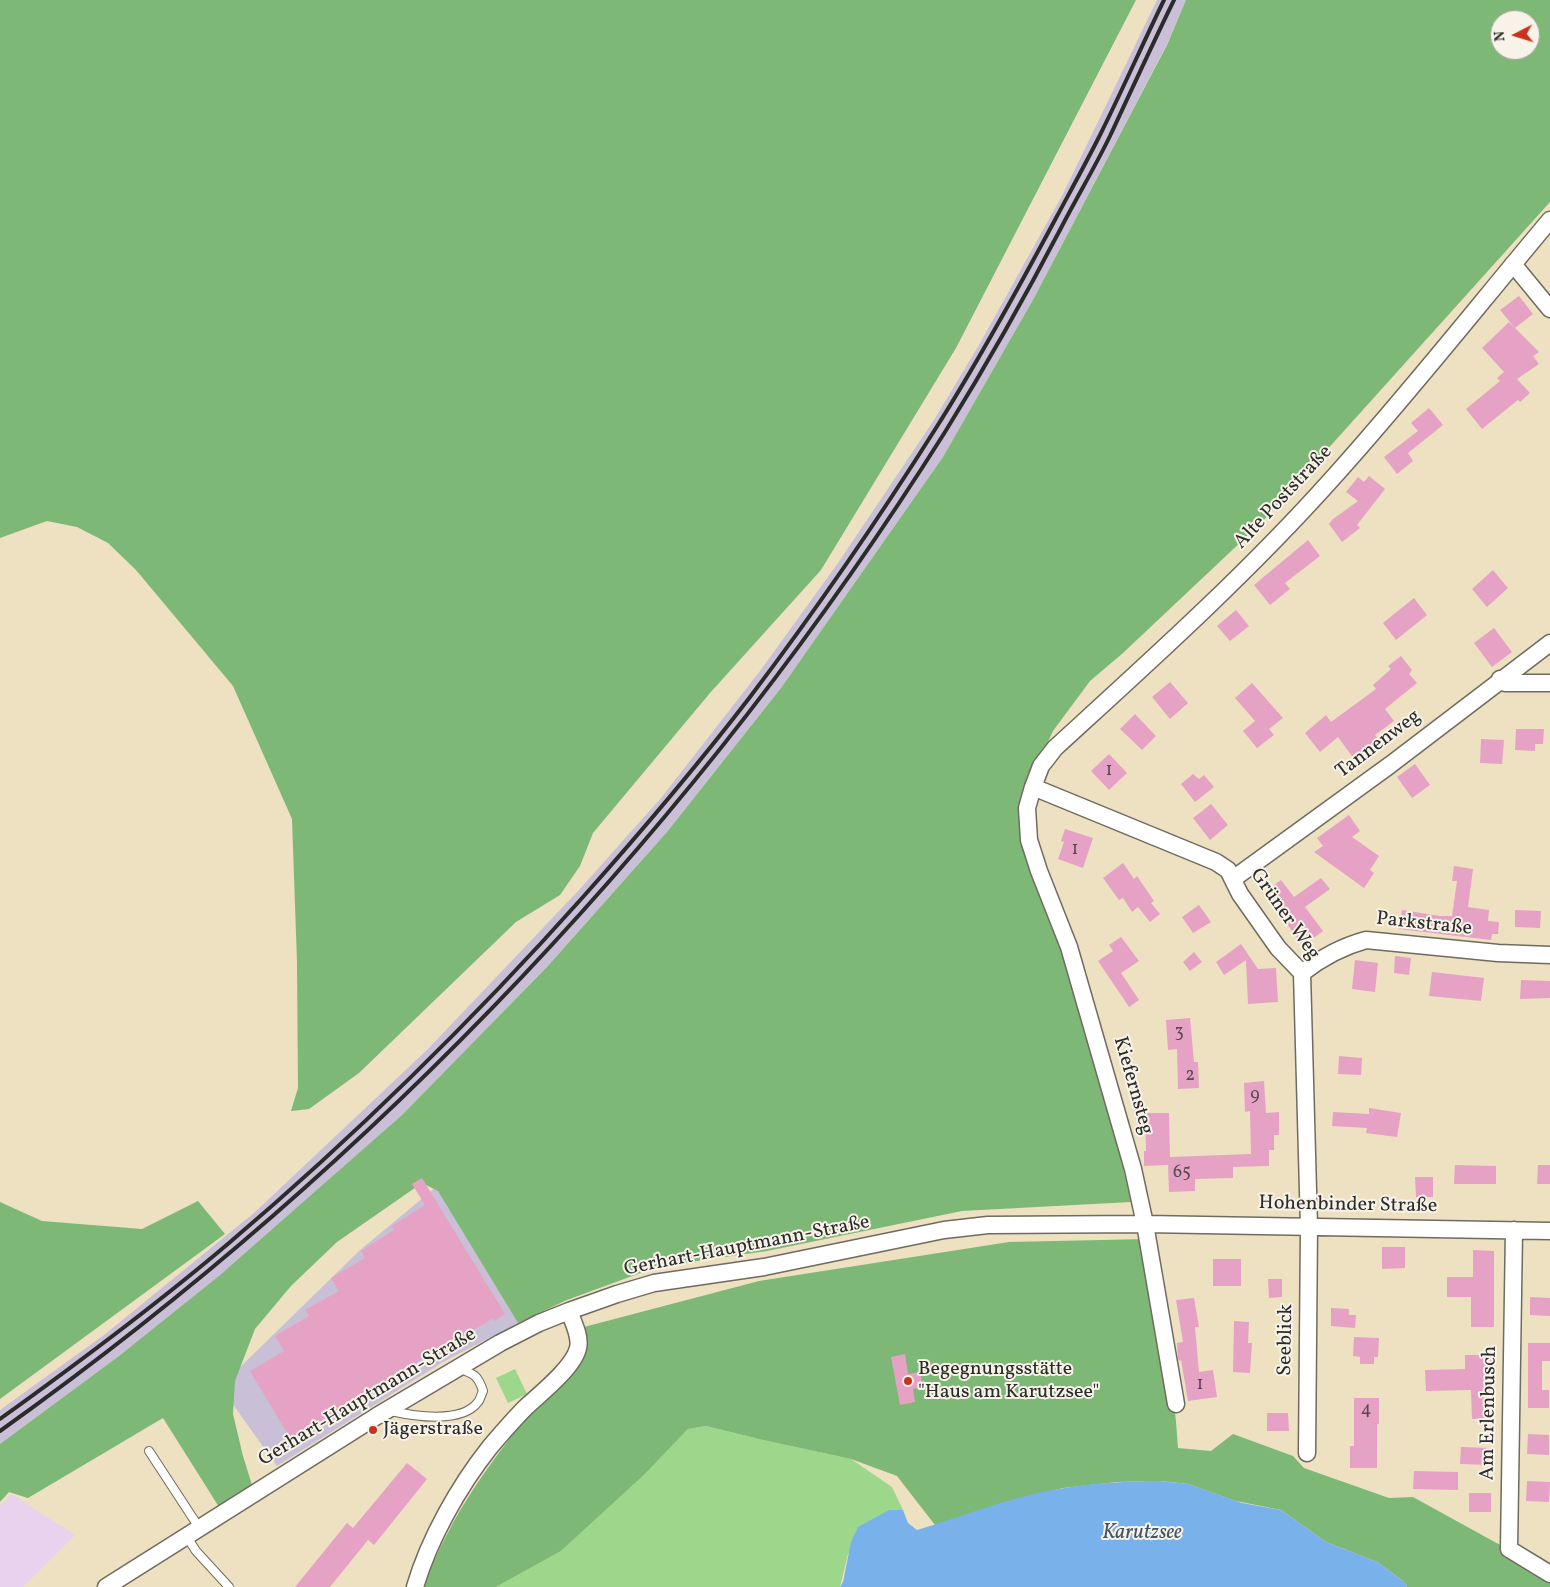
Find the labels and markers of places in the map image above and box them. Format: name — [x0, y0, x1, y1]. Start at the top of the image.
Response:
place label: Begegnungsstätte "Haus am Karutzsee" — [918, 1358, 1099, 1405]
marker: Begegnungsstätte "Haus am Karutzsee" — [902, 1375, 914, 1387]
place label: Jägerstraße — [383, 1418, 483, 1442]
marker: Jägerstraße — [367, 1424, 379, 1436]

